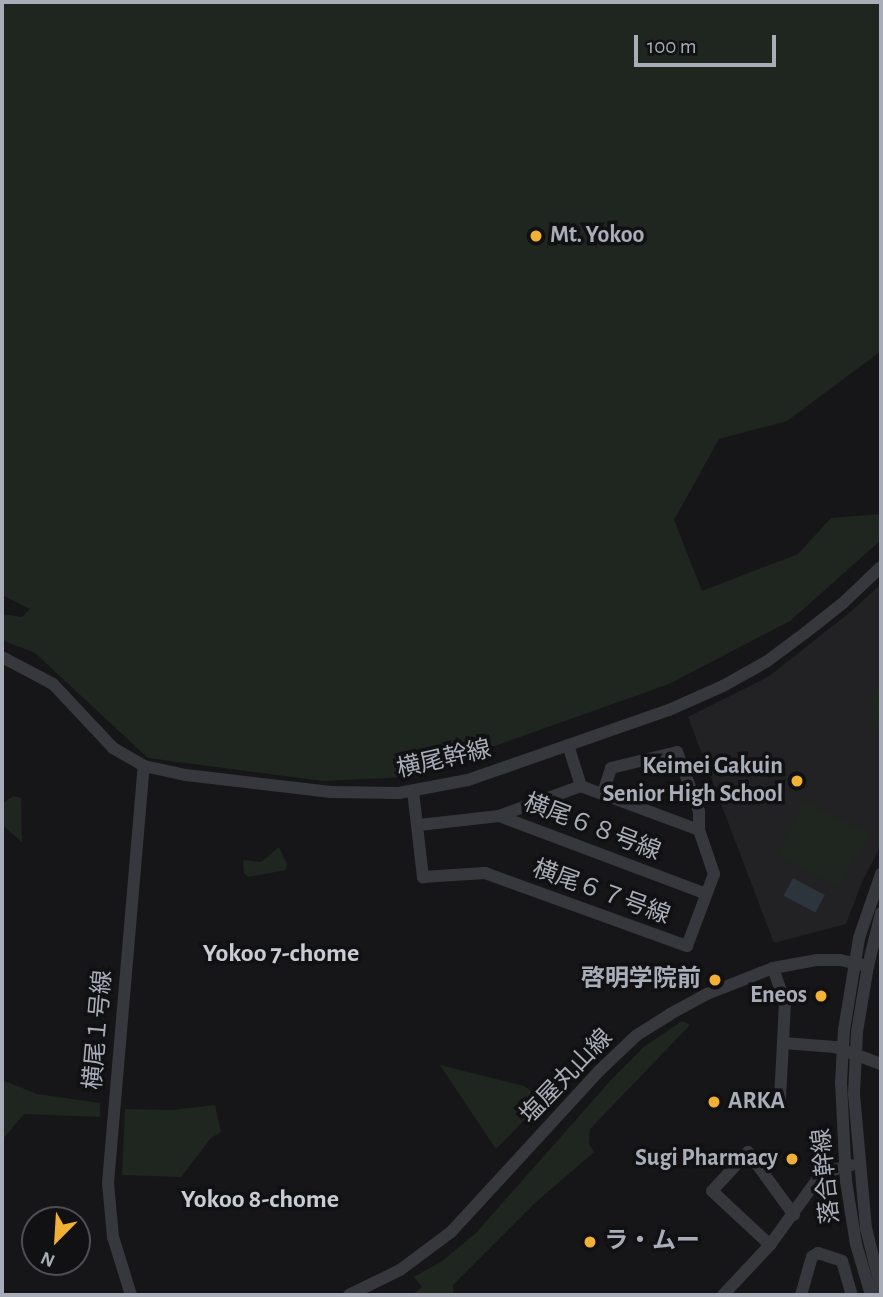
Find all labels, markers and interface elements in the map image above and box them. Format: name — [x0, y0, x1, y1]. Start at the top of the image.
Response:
scale bar — [638, 21, 780, 65]
text: 100 m — [647, 36, 697, 57]
place label: Mt. Yokoo — [550, 222, 644, 250]
marker: Mt. Yokoo — [528, 228, 544, 244]
street label: 横尾幹線 — [394, 735, 494, 785]
place label: Keimei Gakuin Senior High School — [603, 753, 783, 809]
marker: Keimei Gakuin Senior High School — [789, 773, 805, 789]
street label: 横尾６８号線 — [520, 789, 664, 867]
street label: 横尾６７号線 — [528, 855, 674, 931]
district label: Yokoo 7-chome — [203, 938, 359, 970]
place label: 啓明学院前 — [581, 966, 701, 994]
street label: 横尾１号線 — [79, 969, 119, 1091]
marker: 啓明学院前 — [707, 972, 723, 988]
place label: Eneos — [750, 982, 807, 1010]
marker: Eneos — [813, 988, 829, 1004]
street label: 塩屋丸山線 — [515, 1024, 619, 1130]
place label: ARKA — [728, 1088, 785, 1116]
marker: ARKA — [706, 1094, 722, 1110]
street label: 落合幹線 — [808, 1127, 846, 1225]
place label: Sugi Pharmacy — [635, 1145, 778, 1173]
marker: Sugi Pharmacy — [784, 1151, 800, 1167]
district label: Yokoo 8-chome — [181, 1184, 339, 1216]
north arrow — [21, 1206, 91, 1276]
place label: ラ・ムー — [604, 1228, 700, 1256]
marker: ラ・ムー — [582, 1234, 598, 1250]
text: N — [38, 1247, 58, 1270]

